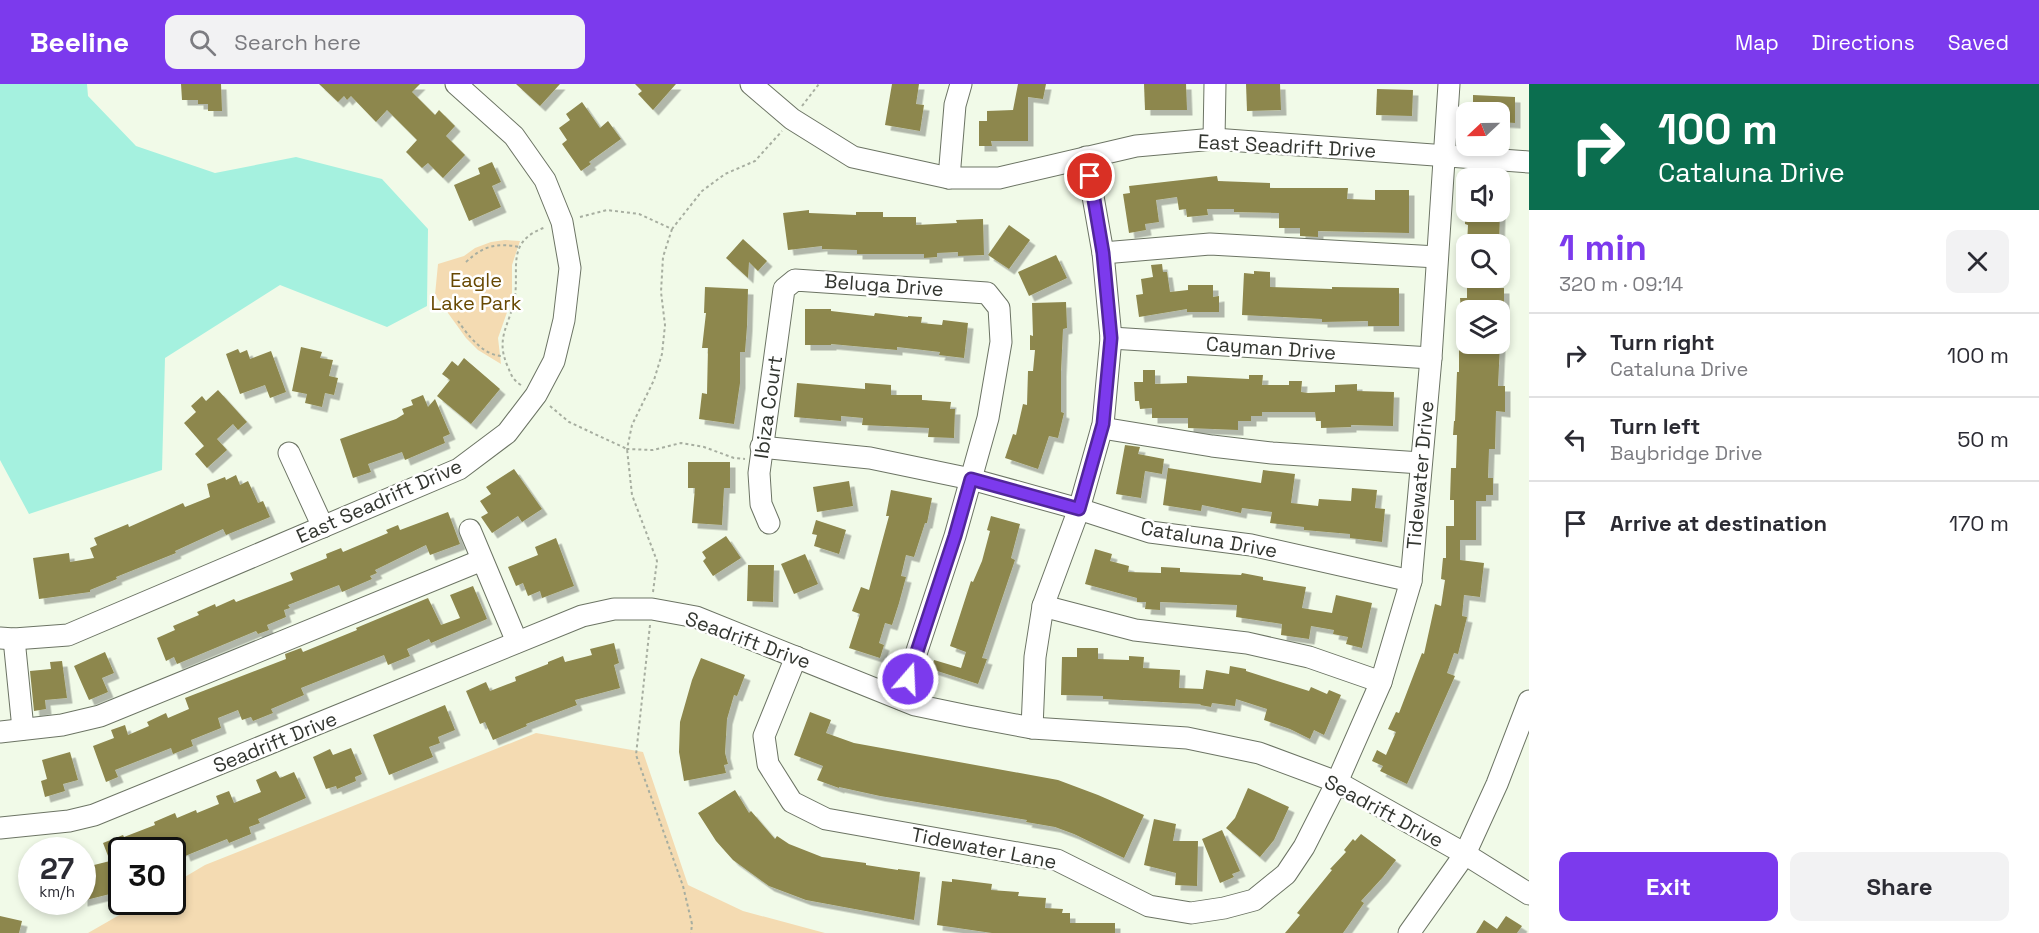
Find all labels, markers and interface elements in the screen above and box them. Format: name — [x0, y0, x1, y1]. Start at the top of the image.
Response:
search box — [165, 15, 585, 69]
text: Beeline — [30, 24, 129, 60]
icon: search — [186, 26, 219, 59]
text: Search here — [234, 28, 361, 56]
text: Map — [1735, 29, 1779, 56]
text: Directions — [1812, 29, 1915, 56]
text: Saved — [1948, 29, 2009, 56]
north arrow — [1456, 102, 1510, 156]
map controls — [1456, 102, 1510, 354]
text: 100 m — [1658, 103, 1778, 156]
icon: right — [1559, 108, 1637, 186]
street label: East Seadrift Drive — [1197, 128, 1377, 164]
pin — [1064, 150, 1115, 201]
text: Cataluna Drive — [1658, 155, 1845, 190]
icon: arrive — [1073, 159, 1106, 192]
button: sound — [1456, 168, 1510, 222]
text: 1 min — [1559, 225, 1647, 271]
button: close — [1946, 230, 2009, 293]
button: search — [1456, 234, 1510, 288]
park label: Eagle Lake Park — [430, 267, 522, 316]
street label: Beluga Drive — [823, 268, 945, 302]
text: 320 m · 09:14 — [1559, 271, 1683, 297]
button: layers — [1456, 300, 1510, 354]
text: Turn right — [1610, 328, 1715, 356]
street label: Cayman Drive — [1205, 330, 1337, 366]
icon: right — [1559, 339, 1592, 372]
text: 100 m — [1947, 341, 2009, 369]
street label: Ibiza Court — [748, 354, 788, 460]
text: Cataluna Drive — [1610, 356, 1748, 382]
street label: Tidewater Drive — [1401, 400, 1439, 550]
text: Turn left — [1610, 412, 1700, 440]
icon: left — [1559, 423, 1592, 456]
text: 50 m — [1957, 425, 2009, 453]
text: Baybridge Drive — [1610, 440, 1763, 466]
street label: East Seadrift Drive — [292, 453, 466, 549]
icon: arrive — [1559, 507, 1592, 540]
text: Arrive at destination — [1610, 509, 1827, 537]
text: 170 m — [1949, 509, 2009, 537]
street label: Cataluna Drive — [1139, 514, 1279, 564]
street label: Seadrift Drive — [682, 605, 814, 675]
position arrow — [876, 647, 940, 711]
street label: Seadrift Drive — [209, 705, 341, 779]
street label: Seadrift Drive — [1320, 769, 1448, 853]
street label: Tidewater Lane — [909, 821, 1059, 875]
speed limit sign: 30 — [108, 837, 186, 915]
text: 27 — [40, 849, 74, 888]
button: Exit — [1559, 852, 1778, 921]
button: Share — [1790, 852, 2009, 921]
text: km/h — [39, 882, 75, 901]

